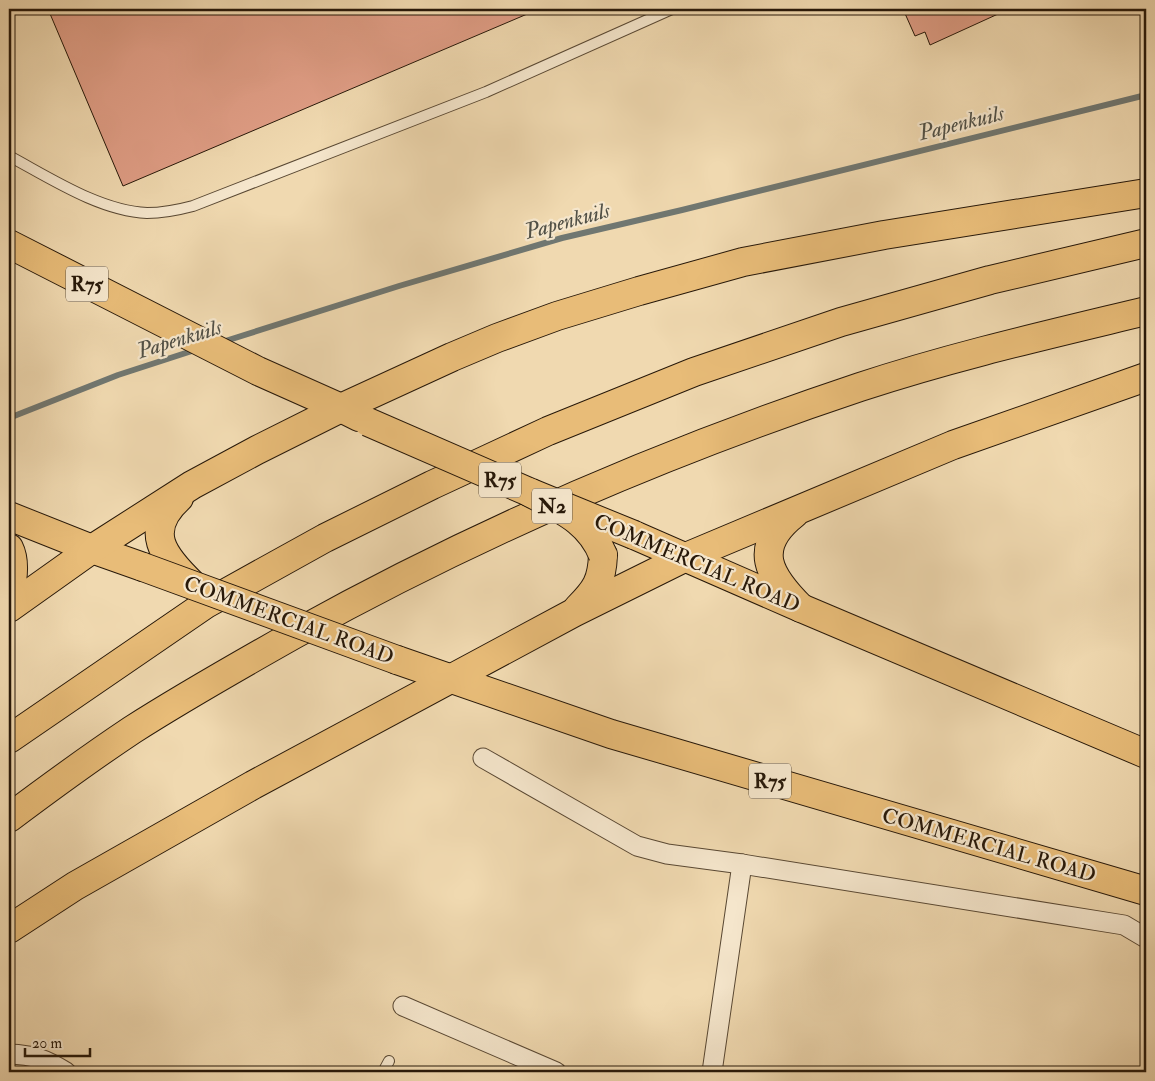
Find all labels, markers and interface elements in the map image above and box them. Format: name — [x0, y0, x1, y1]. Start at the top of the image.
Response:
water label: Papenkuils — [915, 99, 1008, 147]
water label: Papenkuils — [521, 196, 614, 246]
road number: R75 — [66, 266, 108, 302]
water label: Papenkuils — [133, 313, 226, 365]
road number: R75 — [479, 462, 521, 498]
road number: N2 — [532, 488, 572, 524]
street label: COMMERCIAL ROAD — [590, 508, 804, 619]
street label: COMMERCIAL ROAD — [180, 570, 397, 671]
road number: R75 — [749, 764, 791, 798]
street label: COMMERCIAL ROAD — [879, 802, 1099, 889]
scale bar — [25, 1026, 90, 1058]
text: 20 m — [32, 1034, 62, 1053]

